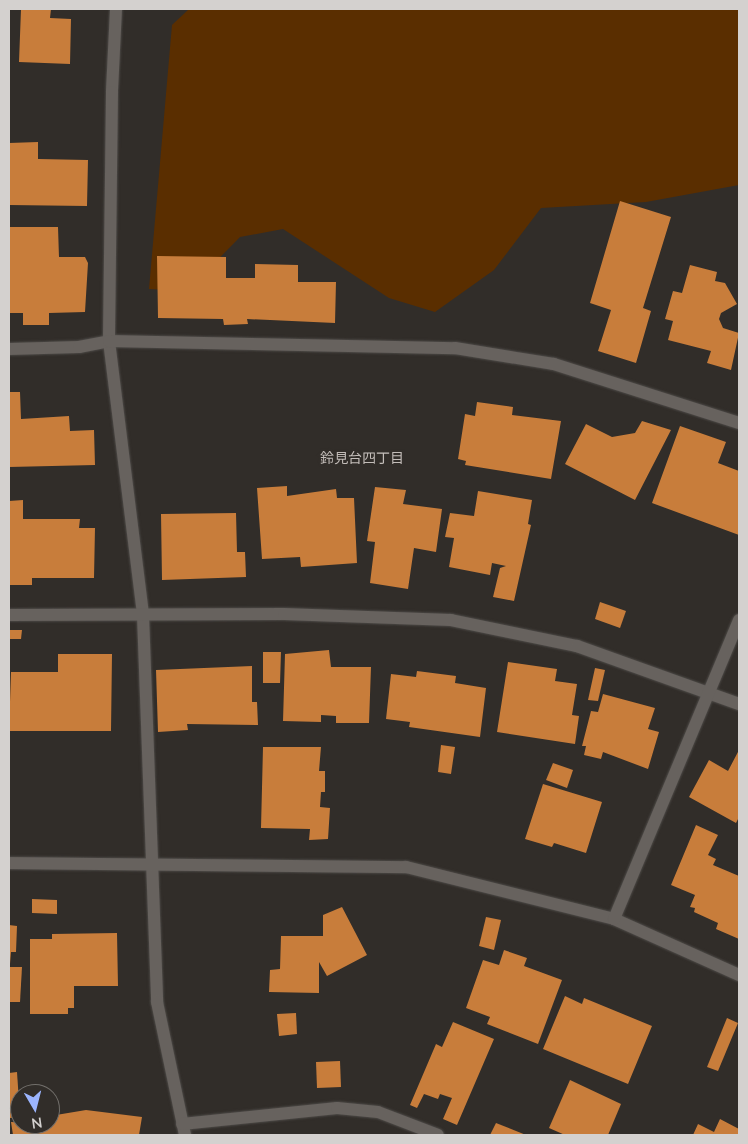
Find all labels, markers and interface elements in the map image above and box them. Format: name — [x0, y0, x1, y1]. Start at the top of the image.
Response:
district label: 鈴見台四丁目 — [320, 450, 404, 466]
north arrow — [10, 1084, 60, 1134]
text: N — [30, 1114, 44, 1133]

